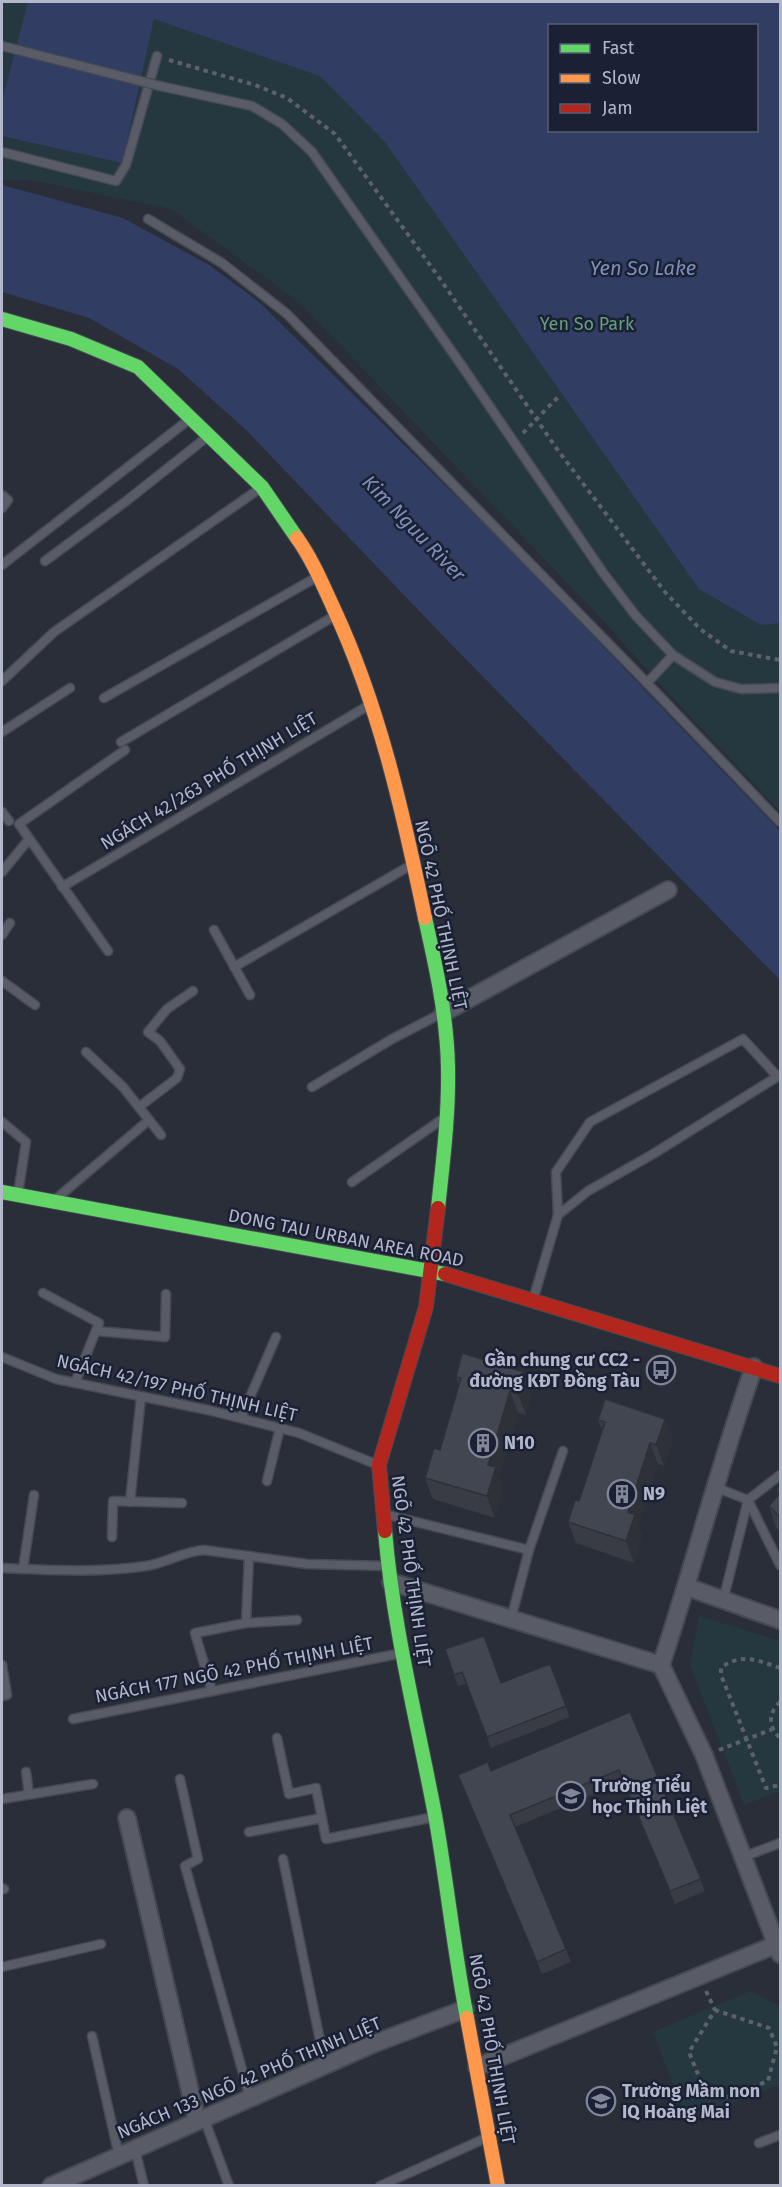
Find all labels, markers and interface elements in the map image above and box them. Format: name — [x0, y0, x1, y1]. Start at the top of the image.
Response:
legend — [548, 24, 758, 132]
text: Fast — [602, 37, 635, 59]
text: Slow — [602, 67, 641, 89]
text: Jam — [602, 97, 633, 119]
water label: Yen So Lake — [590, 256, 696, 280]
park label: Yen So Park — [540, 313, 635, 335]
water label: Kim Nguu River — [357, 470, 471, 587]
street label: NGÁCH 42/263 PHỐ THỊNH LIỆT — [95, 705, 322, 855]
street label: NGÕ 42 PHỐ THỊNH LIỆT — [410, 818, 475, 1012]
street label: DONG TAU URBAN AREA ROAD — [226, 1204, 466, 1272]
street label: NGÁCH 42/197 PHỐ THỊNH LIỆT — [55, 1347, 301, 1427]
place label: Gần chung cư CC2 - đường KĐT Đồng Tàu — [469, 1348, 640, 1392]
bus stop icon: Gần chung cư CC2 - đường KĐT Đồng Tàu — [645, 1354, 677, 1386]
building icon: N10 — [467, 1427, 499, 1459]
place label: N10 — [504, 1432, 535, 1454]
street label: NGÕ 42 PHỐ THỊNH LIỆT — [387, 1473, 438, 1669]
building icon: N9 — [606, 1478, 638, 1510]
place label: N9 — [643, 1483, 665, 1505]
street label: NGÁCH 177 NGÕ 42 PHỐ THỊNH LIỆT — [93, 1629, 375, 1708]
place label: Trường Tiểu học Thịnh Liệt — [592, 1773, 708, 1818]
school or university icon: Trường Tiểu học Thịnh Liệt — [555, 1780, 587, 1812]
street label: NGÕ 42 PHỐ THỊNH LIỆT — [464, 1951, 523, 2147]
street label: NGÁCH 133 NGÕ 42 PHỐ THỊNH LIỆT — [113, 2009, 385, 2144]
place label: Trường Mầm non IQ Hoàng Mai — [622, 2079, 760, 2123]
school or university icon: Trường Mầm non IQ Hoàng Mai — [585, 2085, 617, 2117]

